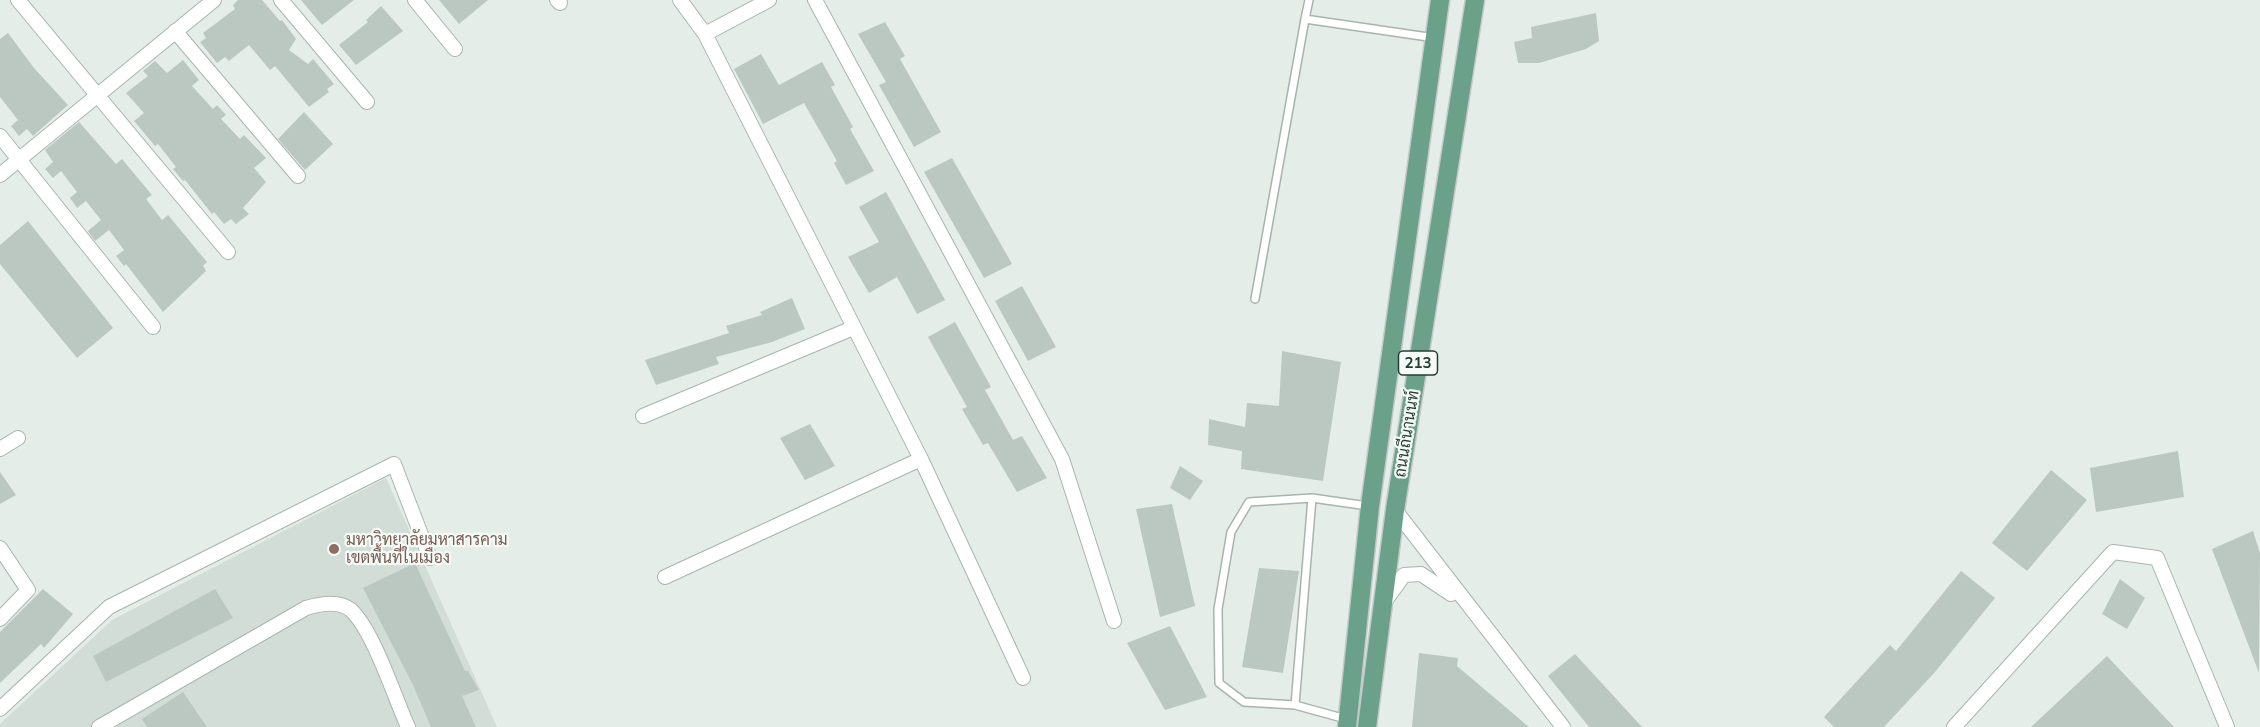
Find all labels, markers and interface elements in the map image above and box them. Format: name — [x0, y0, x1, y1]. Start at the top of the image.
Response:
road number: 213 — [1398, 351, 1438, 375]
street label: ถนนถีนานนท์ — [1391, 389, 1423, 479]
place label: มหาวิทยาลัยมหาสารคาม เขตพื้นที่ในเมือง — [346, 530, 508, 568]
marker: มหาวิทยาลัยมหาสารคาม เขตพื้นที่ในเมือง — [327, 542, 341, 556]

